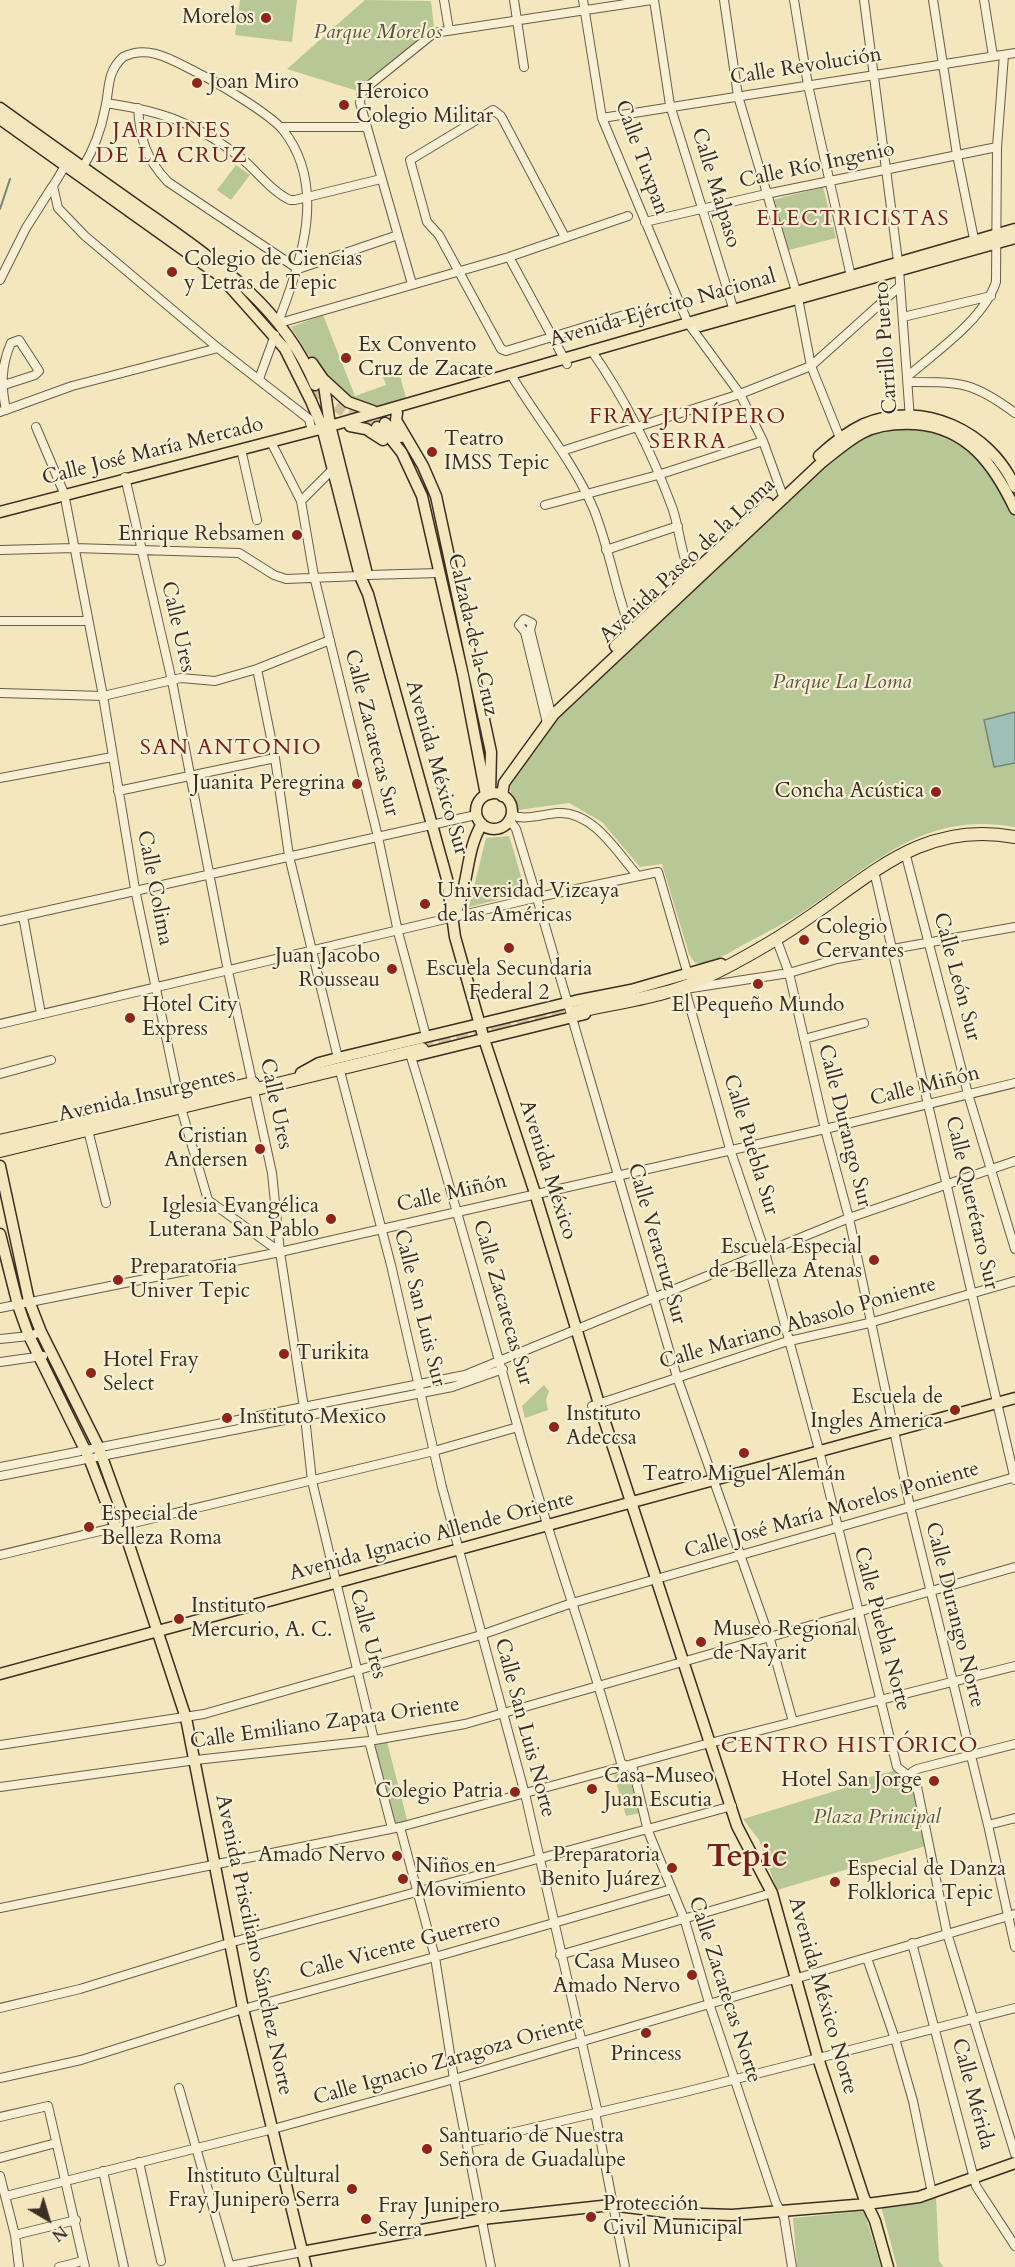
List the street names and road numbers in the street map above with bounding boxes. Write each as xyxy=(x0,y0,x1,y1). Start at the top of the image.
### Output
street label: Calle Revolución xyxy=(729,43,883,91)
street label: Calle Tuxpan xyxy=(609,97,673,219)
street label: Calle Malpaso xyxy=(685,125,745,251)
street label: Calle Río Ingenio xyxy=(737,137,897,195)
street label: Avenida Ejército Nacional xyxy=(547,265,779,353)
street label: Carrillo Puerto xyxy=(870,281,904,415)
street label: Calle José María Mercado xyxy=(40,412,266,492)
street label: Avenida Paseo de la Loma xyxy=(595,473,781,649)
street label: Calzada de la Cruz xyxy=(441,551,503,719)
street label: Calle Ures xyxy=(154,579,200,675)
street label: Calle Zacatecas Sur xyxy=(338,647,404,819)
street label: Avenida México Sur xyxy=(399,678,473,858)
street label: Calle Colima xyxy=(131,828,177,948)
street label: Calle León Sur xyxy=(927,910,985,1044)
street label: Calle Durango Sur xyxy=(812,1042,876,1210)
street label: Calle Ures xyxy=(253,1056,297,1152)
street label: Calle Miñón xyxy=(868,1061,982,1113)
street label: Avenida Insurgentes xyxy=(56,1063,238,1129)
street label: Calle Puebla Sur xyxy=(717,1072,783,1218)
street label: Avenida México xyxy=(513,1097,581,1243)
street label: Calle Querétaro Sur xyxy=(939,1114,1003,1292)
street label: Calle Veracruz Sur xyxy=(621,1161,691,1327)
street label: Calle Miñón xyxy=(395,1169,509,1219)
street label: Calle Zacatecas Sur xyxy=(466,1217,538,1389)
street label: Calle San Luis Sur xyxy=(387,1227,451,1389)
street label: Calle Mariano Abasolo Poniente xyxy=(657,1272,939,1376)
street label: Calle José María Morelos Poniente xyxy=(682,1457,982,1565)
street label: Avenida Ignacio Allende Oriente xyxy=(287,1487,577,1587)
street label: Calle Durango Norte xyxy=(919,1520,989,1710)
street label: Calle Puebla Norte xyxy=(847,1544,915,1714)
street label: Calle Ures xyxy=(343,1586,391,1682)
street label: Calle San Luis Norte xyxy=(488,1636,560,1820)
street label: Calle Emiliano Zapata Oriente xyxy=(189,1693,461,1755)
street label: Avenida Prisciliano Sánchez Norte xyxy=(209,1792,297,2098)
street label: Calle Zacatecas Norte xyxy=(682,1894,766,2086)
street label: Avenida México Norte xyxy=(782,1894,862,2098)
street label: Calle Vicente Guerrero xyxy=(297,1908,503,1986)
street label: Calle Ignacio Zaragoza Oriente xyxy=(311,2010,587,2112)
street label: Calle Mérida xyxy=(945,2036,999,2152)

